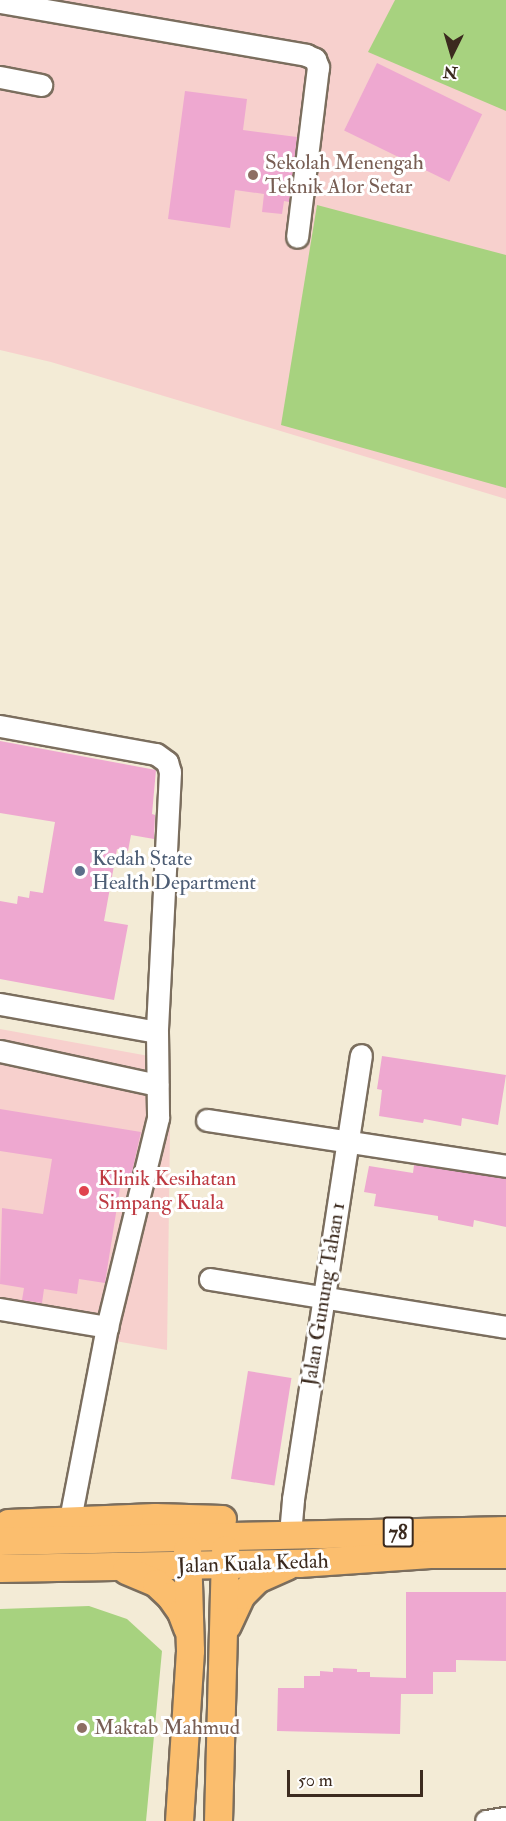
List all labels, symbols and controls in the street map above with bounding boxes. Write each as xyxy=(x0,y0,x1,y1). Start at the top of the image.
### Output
north arrow xyxy=(422,24,482,84)
text: N xyxy=(442,61,458,83)
place label: Sekolah Menengah Teknik Alor Setar xyxy=(265,150,424,200)
marker: Sekolah Menengah Teknik Alor Setar xyxy=(246,168,260,182)
place label: Kedah State Health Department xyxy=(92,846,256,896)
marker: Kedah State Health Department xyxy=(73,864,87,878)
place label: Klinik Kesihatan Simpang Kuala xyxy=(98,1166,236,1216)
marker: Klinik Kesihatan Simpang Kuala xyxy=(75,1182,93,1200)
street label: Jalan Gunung Tahan 1 xyxy=(297,1200,351,1388)
road number: 78 xyxy=(382,1515,414,1549)
street label: Jalan Kuala Kedah xyxy=(177,1549,329,1579)
place label: Maktab Mahmud xyxy=(94,1715,240,1741)
marker: Maktab Mahmud xyxy=(75,1721,89,1735)
scale bar xyxy=(290,1758,426,1796)
text: 50 m xyxy=(298,1769,333,1792)

